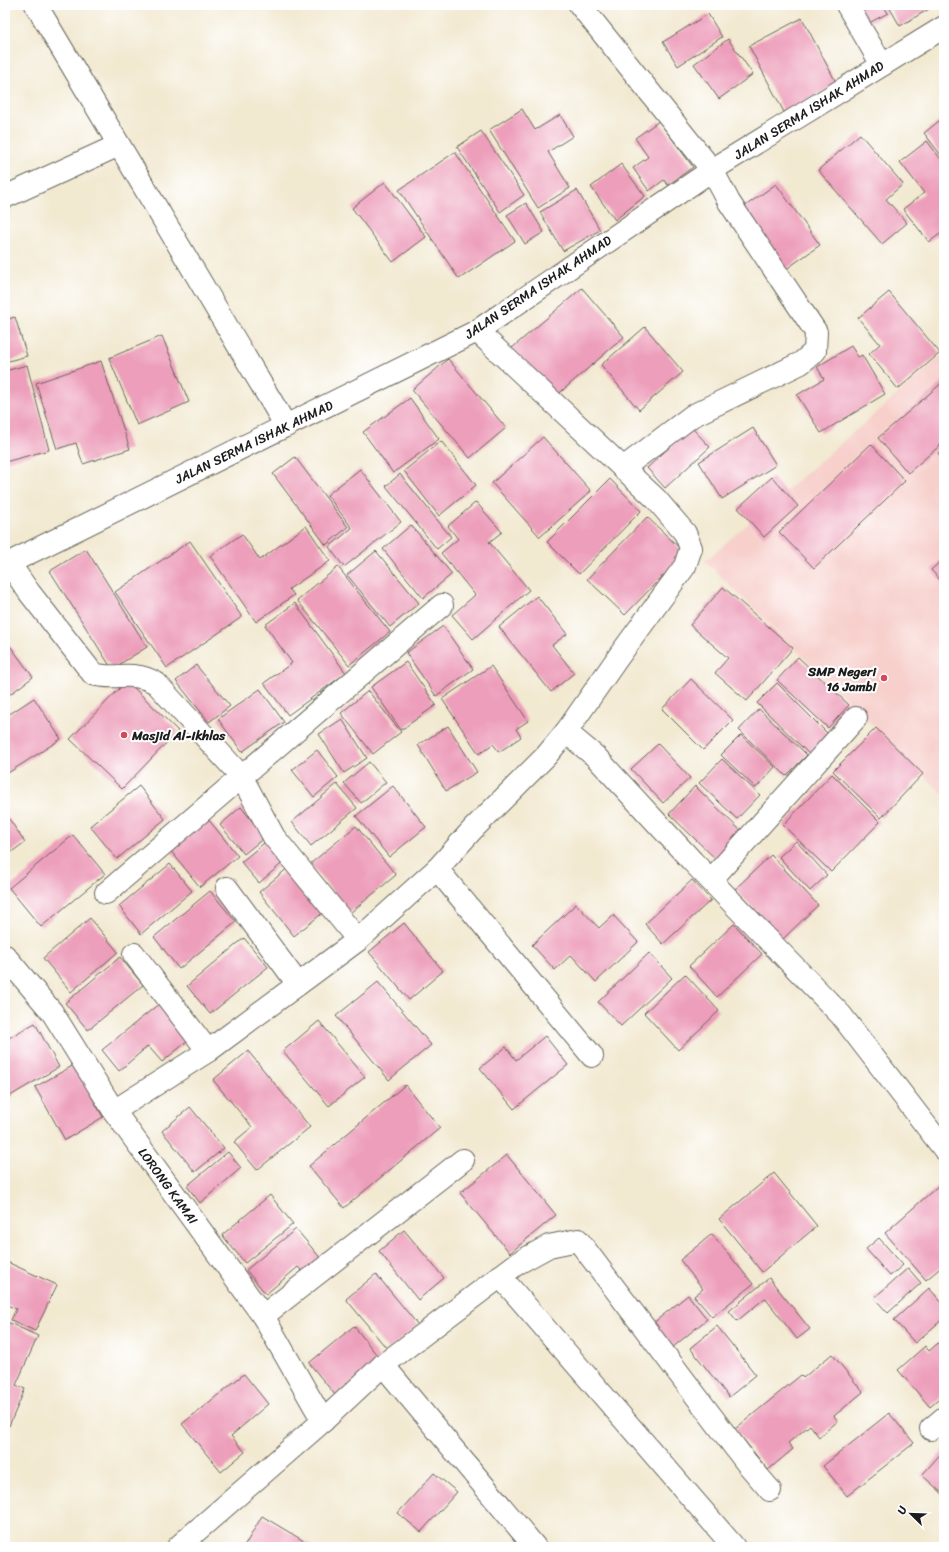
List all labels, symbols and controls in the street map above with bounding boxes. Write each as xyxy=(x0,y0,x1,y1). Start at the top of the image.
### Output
street label: JALAN SERMA ISHAK AHMAD xyxy=(729,54,889,166)
street label: JALAN SERMA ISHAK AHMAD xyxy=(459,229,616,346)
street label: JALAN SERMA ISHAK AHMAD xyxy=(170,394,337,491)
place label: SMP Negeri 16 Jambi xyxy=(807,660,877,698)
marker: SMP Negeri 16 Jambi xyxy=(879,673,889,683)
place label: Masjid Al-Ikhlas xyxy=(131,724,226,747)
marker: Masjid Al-Ikhlas xyxy=(119,730,129,740)
street label: LORONG KAMAI xyxy=(132,1143,204,1229)
north arrow xyxy=(891,1494,931,1534)
text: U xyxy=(892,1503,913,1517)

